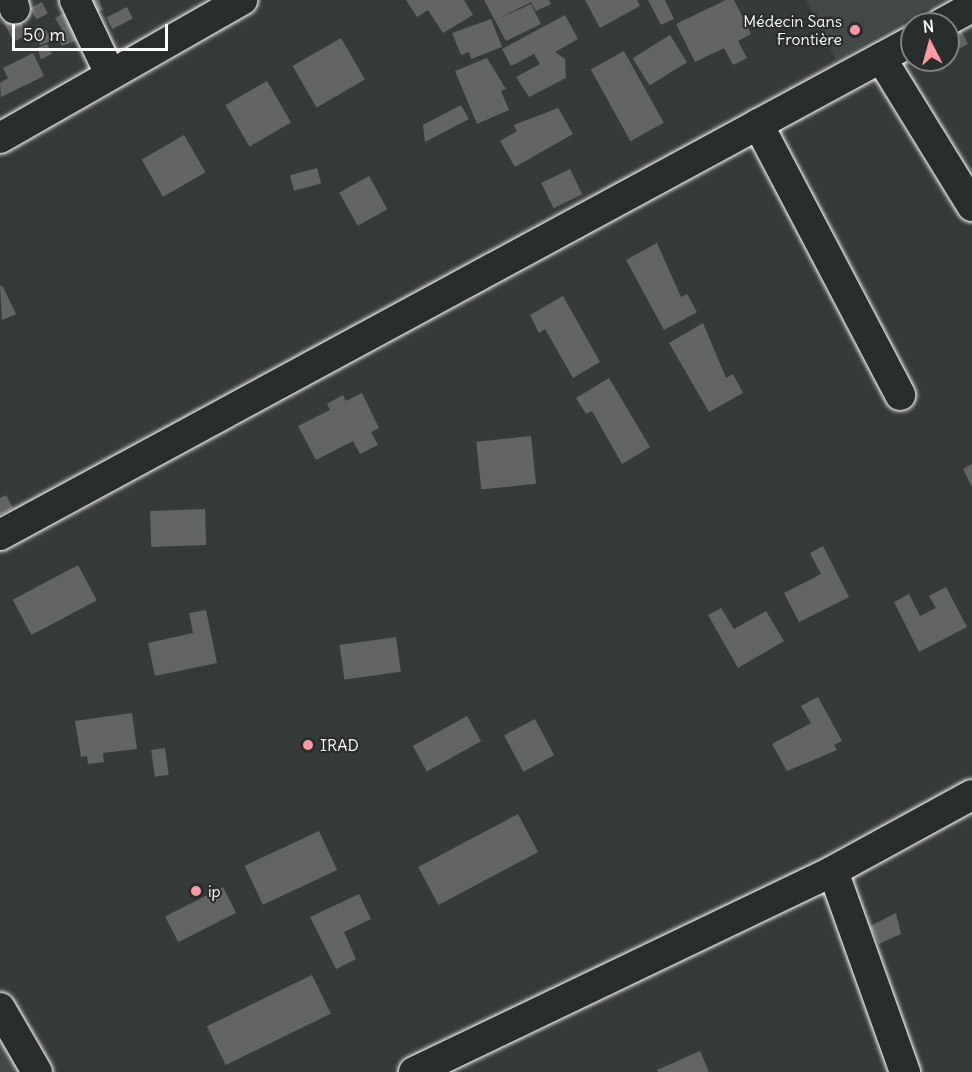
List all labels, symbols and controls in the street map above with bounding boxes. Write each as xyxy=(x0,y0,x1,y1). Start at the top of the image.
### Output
place label: Médecin Sans Frontière xyxy=(743,11,842,49)
scale bar xyxy=(15,12,171,50)
north arrow xyxy=(900,12,960,72)
text: N xyxy=(922,16,935,37)
marker: Médecin Sans Frontière xyxy=(846,21,864,39)
text: 50 m xyxy=(23,23,65,46)
place label: IRAD xyxy=(320,735,359,755)
marker: IRAD xyxy=(301,738,315,752)
place label: ip xyxy=(208,881,221,901)
marker: ip xyxy=(189,884,203,898)

